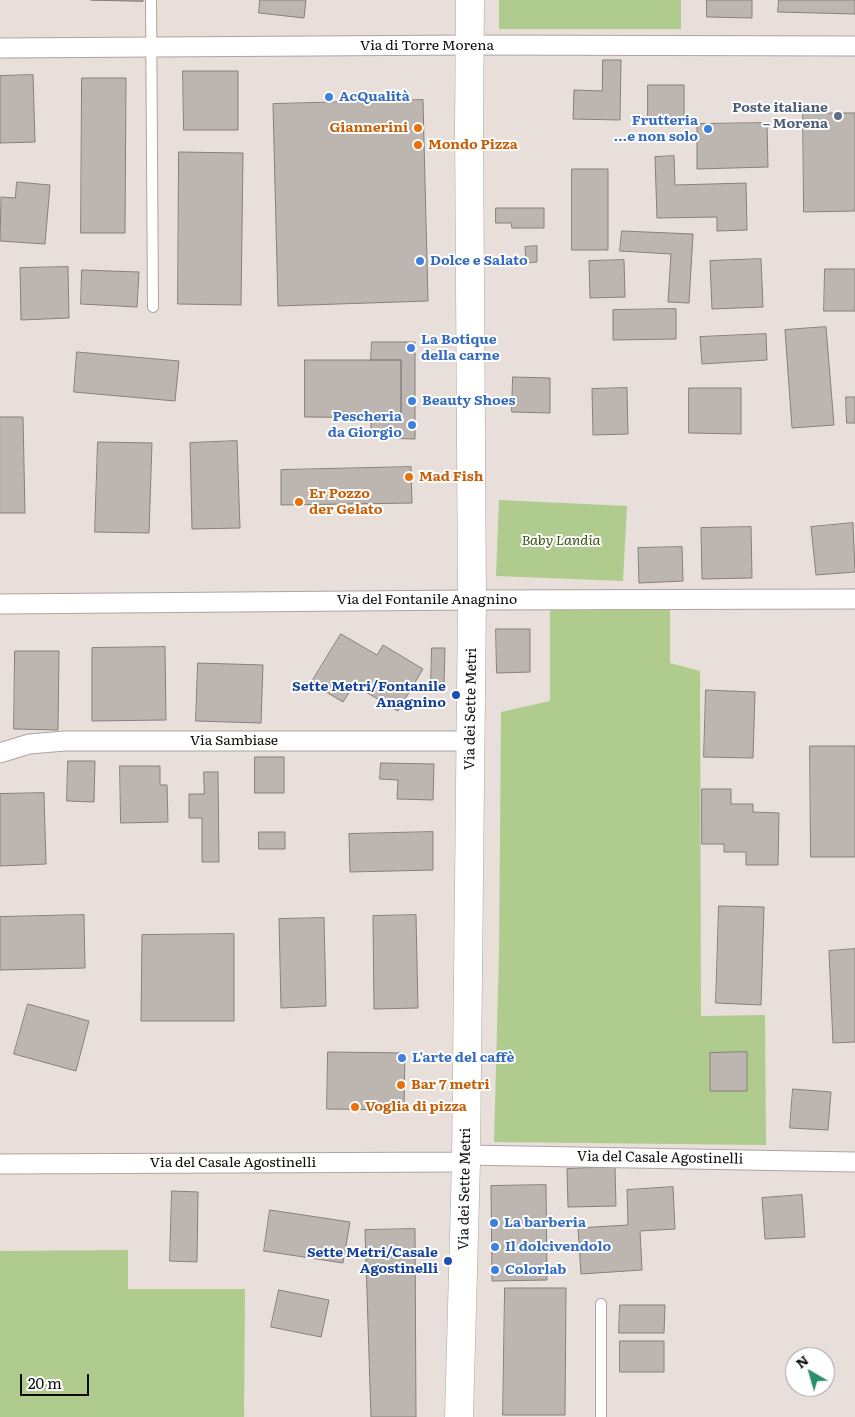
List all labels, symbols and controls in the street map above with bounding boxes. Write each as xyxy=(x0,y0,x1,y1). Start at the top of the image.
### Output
street label: Via di Torre Morena xyxy=(360,38,494,54)
place label: AcQualità xyxy=(339,89,410,105)
marker: AcQualità xyxy=(323,91,335,103)
place label: Poste italiane – Morena xyxy=(732,100,828,132)
marker: Poste italiane – Morena xyxy=(832,110,844,122)
place label: Frutteria ...e non solo xyxy=(613,113,698,146)
place label: Giannerini xyxy=(330,120,408,136)
marker: Giannerini xyxy=(412,122,424,134)
marker: Frutteria ...e non solo xyxy=(702,123,714,135)
place label: Mondo Pizza xyxy=(428,137,518,153)
marker: Mondo Pizza xyxy=(412,139,424,151)
place label: Dolce e Salato xyxy=(430,253,528,269)
marker: Dolce e Salato xyxy=(414,255,426,267)
place label: La Botique della carne xyxy=(421,332,500,364)
marker: La Botique della carne xyxy=(405,342,417,354)
place label: Beauty Shoes xyxy=(422,393,516,409)
marker: Beauty Shoes xyxy=(406,395,418,407)
place label: Pescheria da Giorgio xyxy=(328,409,402,442)
marker: Pescheria da Giorgio xyxy=(406,419,418,431)
place label: Mad Fish xyxy=(419,469,483,485)
marker: Mad Fish xyxy=(403,471,415,483)
place label: Er Pozzo der Gelato xyxy=(309,486,382,518)
marker: Er Pozzo der Gelato xyxy=(293,496,305,508)
park label: Baby Landia xyxy=(521,533,601,549)
street label: Via del Fontanile Anagnino xyxy=(337,592,517,608)
street label: Via dei Sette Metri xyxy=(462,648,480,770)
place label: Sette Metri/Fontanile Anagnino xyxy=(292,679,446,712)
marker: Sette Metri/Fontanile Anagnino xyxy=(450,689,462,701)
street label: Via Sambiase xyxy=(190,733,278,749)
place label: L'arte del caffè xyxy=(412,1050,514,1066)
marker: L'arte del caffè xyxy=(396,1052,408,1064)
place label: Bar 7 metri xyxy=(411,1077,490,1093)
marker: Bar 7 metri xyxy=(395,1079,407,1091)
place label: Voglia di pizza xyxy=(365,1099,467,1115)
marker: Voglia di pizza xyxy=(349,1101,361,1113)
street label: Via dei Sette Metri xyxy=(456,1128,474,1250)
street label: Via del Casale Agostinelli xyxy=(577,1148,743,1168)
street label: Via del Casale Agostinelli xyxy=(150,1155,316,1171)
place label: La barberia xyxy=(504,1215,586,1231)
marker: La barberia xyxy=(488,1217,500,1229)
place label: Il dolcivendolo xyxy=(505,1239,611,1255)
marker: Il dolcivendolo xyxy=(489,1241,501,1253)
place label: Sette Metri/Casale Agostinelli xyxy=(307,1245,438,1278)
marker: Sette Metri/Casale Agostinelli xyxy=(442,1255,454,1267)
place label: Colorlab xyxy=(505,1262,566,1278)
marker: Colorlab xyxy=(489,1264,501,1276)
north arrow xyxy=(785,1347,835,1397)
text: N xyxy=(791,1349,812,1372)
scale bar xyxy=(22,1364,91,1396)
text: 20 m xyxy=(28,1371,62,1394)

